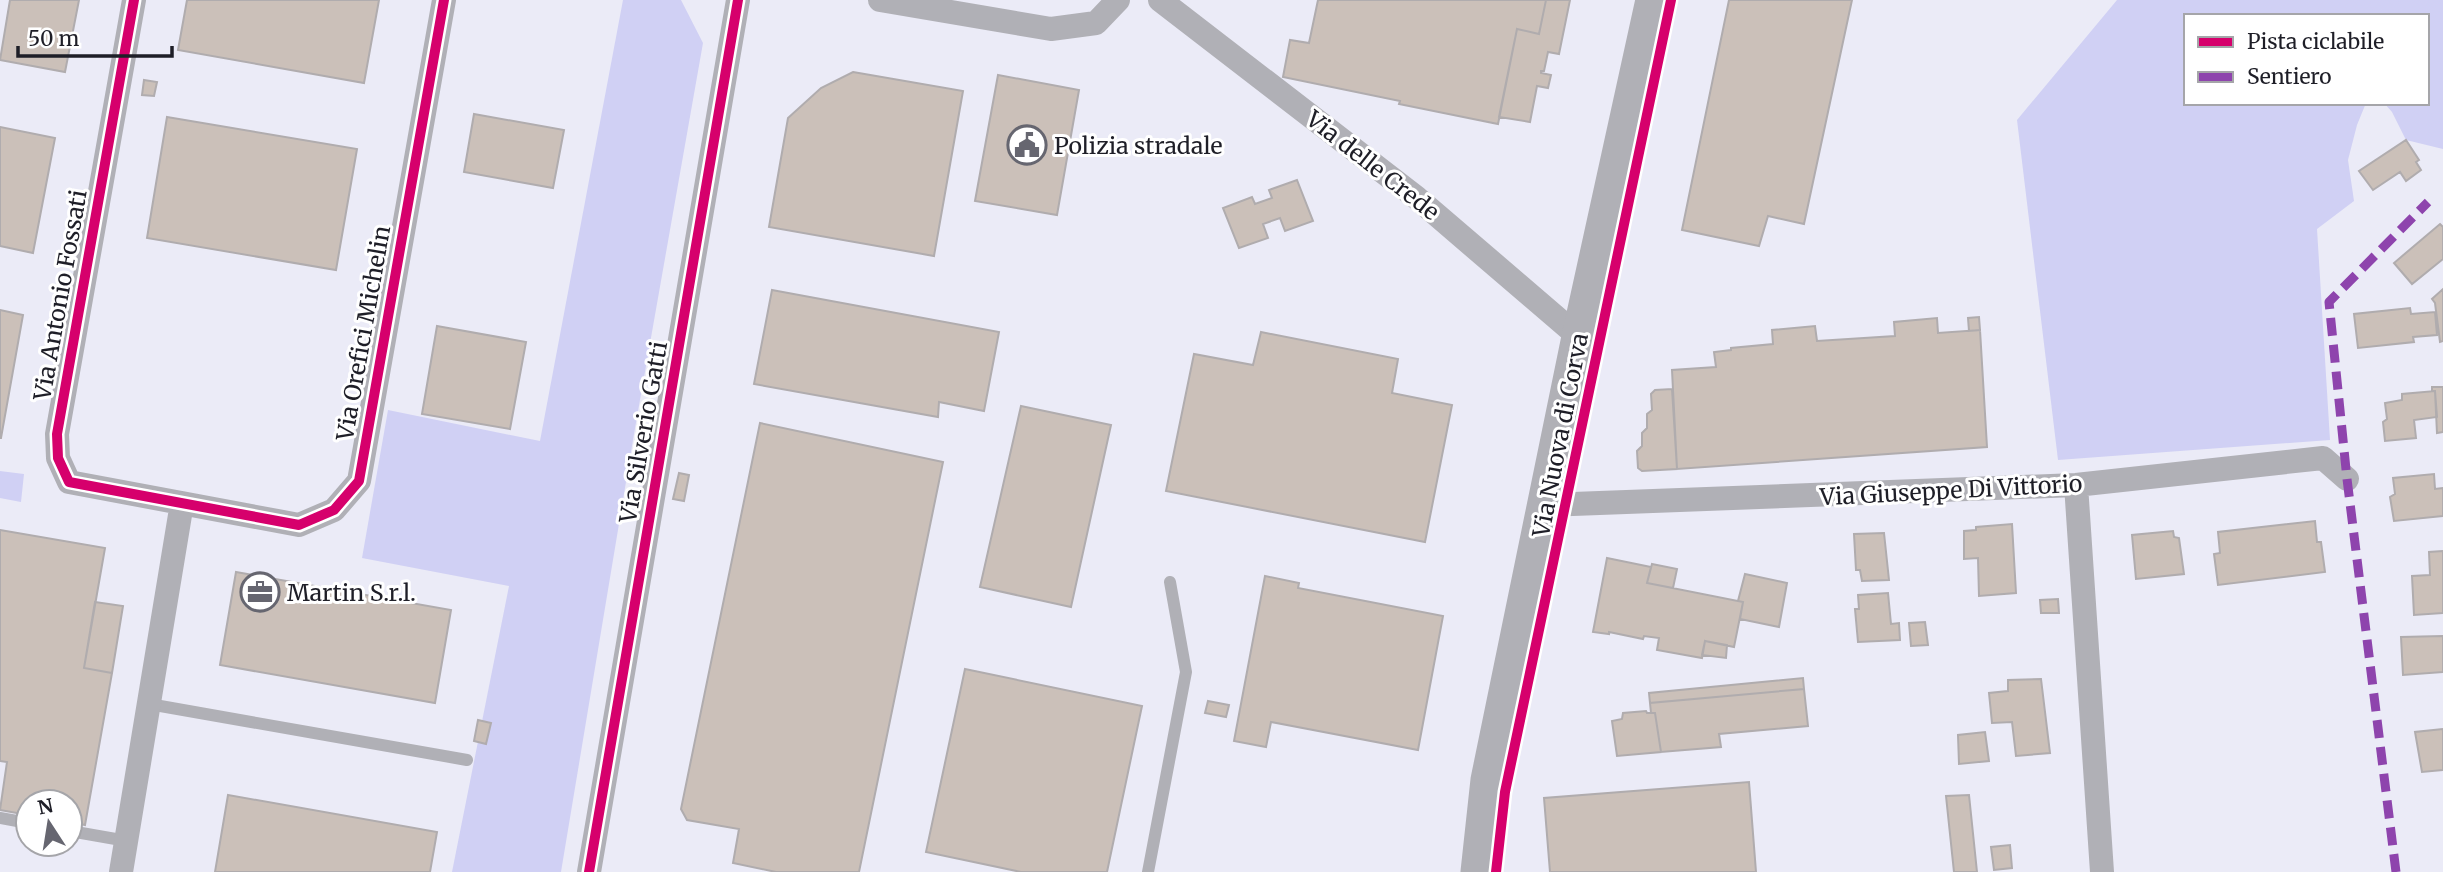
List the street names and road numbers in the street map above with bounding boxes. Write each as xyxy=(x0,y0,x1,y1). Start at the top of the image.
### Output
street label: Via delle Crede xyxy=(1300,103,1445,226)
street label: Via Antonio Fossati xyxy=(27,188,93,403)
street label: Via Orefici Michelin xyxy=(330,223,396,444)
street label: Via Nuova di Corva xyxy=(1526,331,1594,540)
street label: Via Silverio Gatti xyxy=(613,339,673,526)
street label: Via Giuseppe Di Vittorio xyxy=(1818,469,2083,511)

